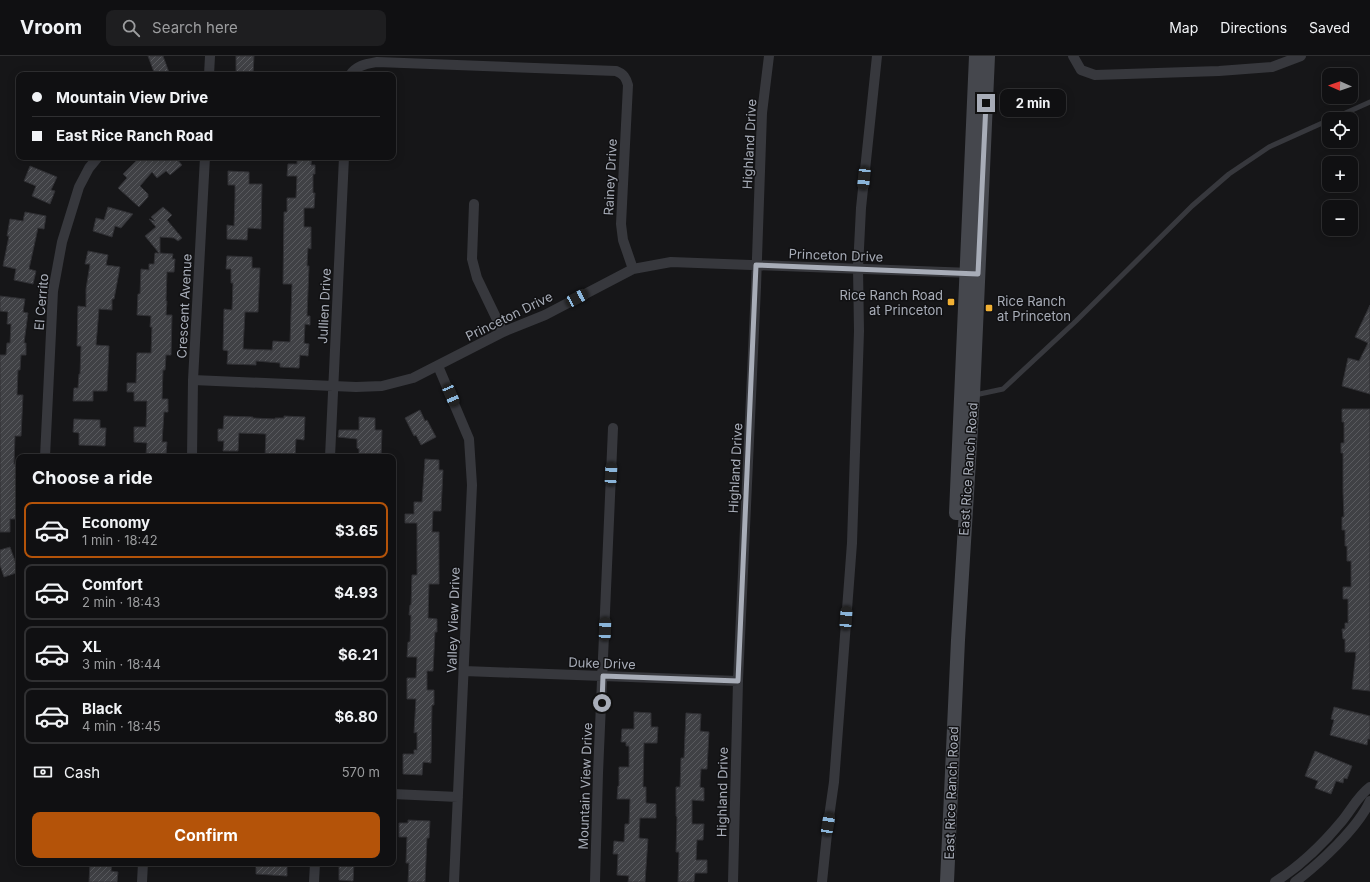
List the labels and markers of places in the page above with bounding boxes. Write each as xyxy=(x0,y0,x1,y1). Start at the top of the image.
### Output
place label: Rice Ranch Road at Princeton xyxy=(839,287,943,318)
place label: Rice Ranch at Princeton xyxy=(997,293,1071,324)
marker: Rice Ranch Road at Princeton xyxy=(946,297,956,307)
marker: Rice Ranch at Princeton xyxy=(984,303,994,313)

